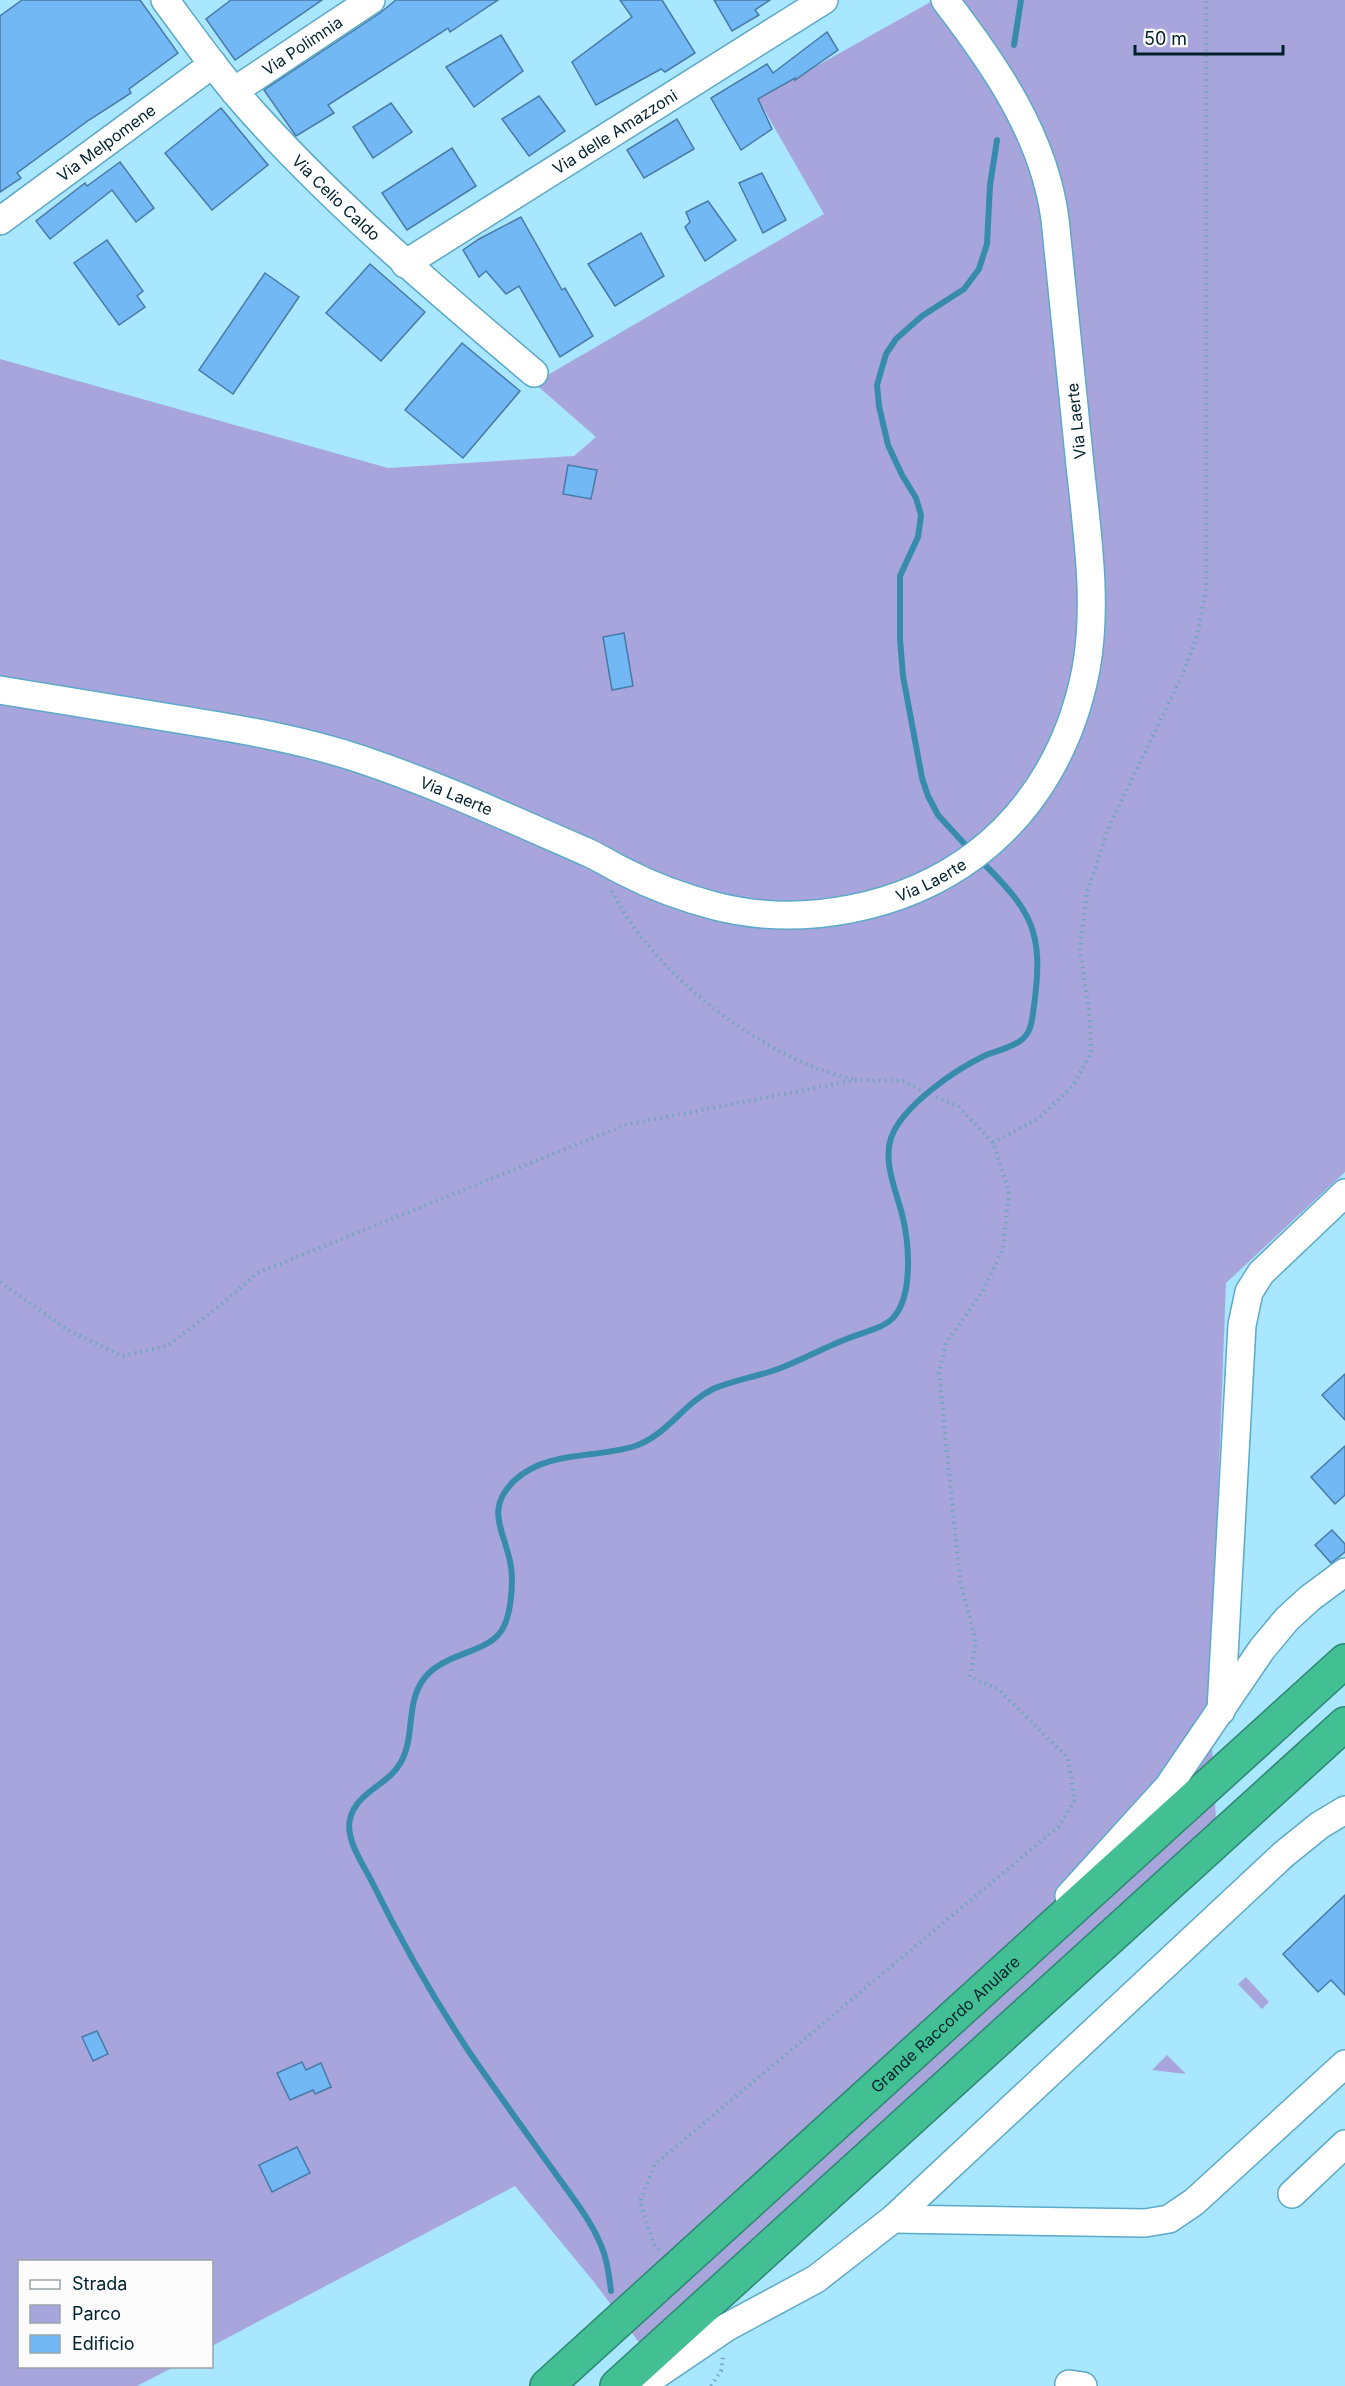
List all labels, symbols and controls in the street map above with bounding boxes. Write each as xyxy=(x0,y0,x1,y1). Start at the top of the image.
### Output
street label: Via Polimnia xyxy=(258,12,346,79)
scale bar xyxy=(1135,18,1284,56)
text: 50 m xyxy=(1144,28,1187,49)
street label: Via delle Amazzoni xyxy=(549,85,681,179)
street label: Via Melpomene xyxy=(53,100,160,186)
street label: Via Celio Caldo xyxy=(288,150,385,245)
street label: Via Laerte xyxy=(1062,382,1090,460)
street label: Via Laerte xyxy=(417,772,496,820)
street label: Via Laerte xyxy=(893,854,970,906)
street label: Grande Raccordo Anulare xyxy=(866,1951,1024,2097)
legend xyxy=(18,2260,213,2368)
text: Strada xyxy=(72,2273,127,2294)
text: Parco xyxy=(72,2303,121,2324)
text: Edificio xyxy=(72,2333,135,2354)

